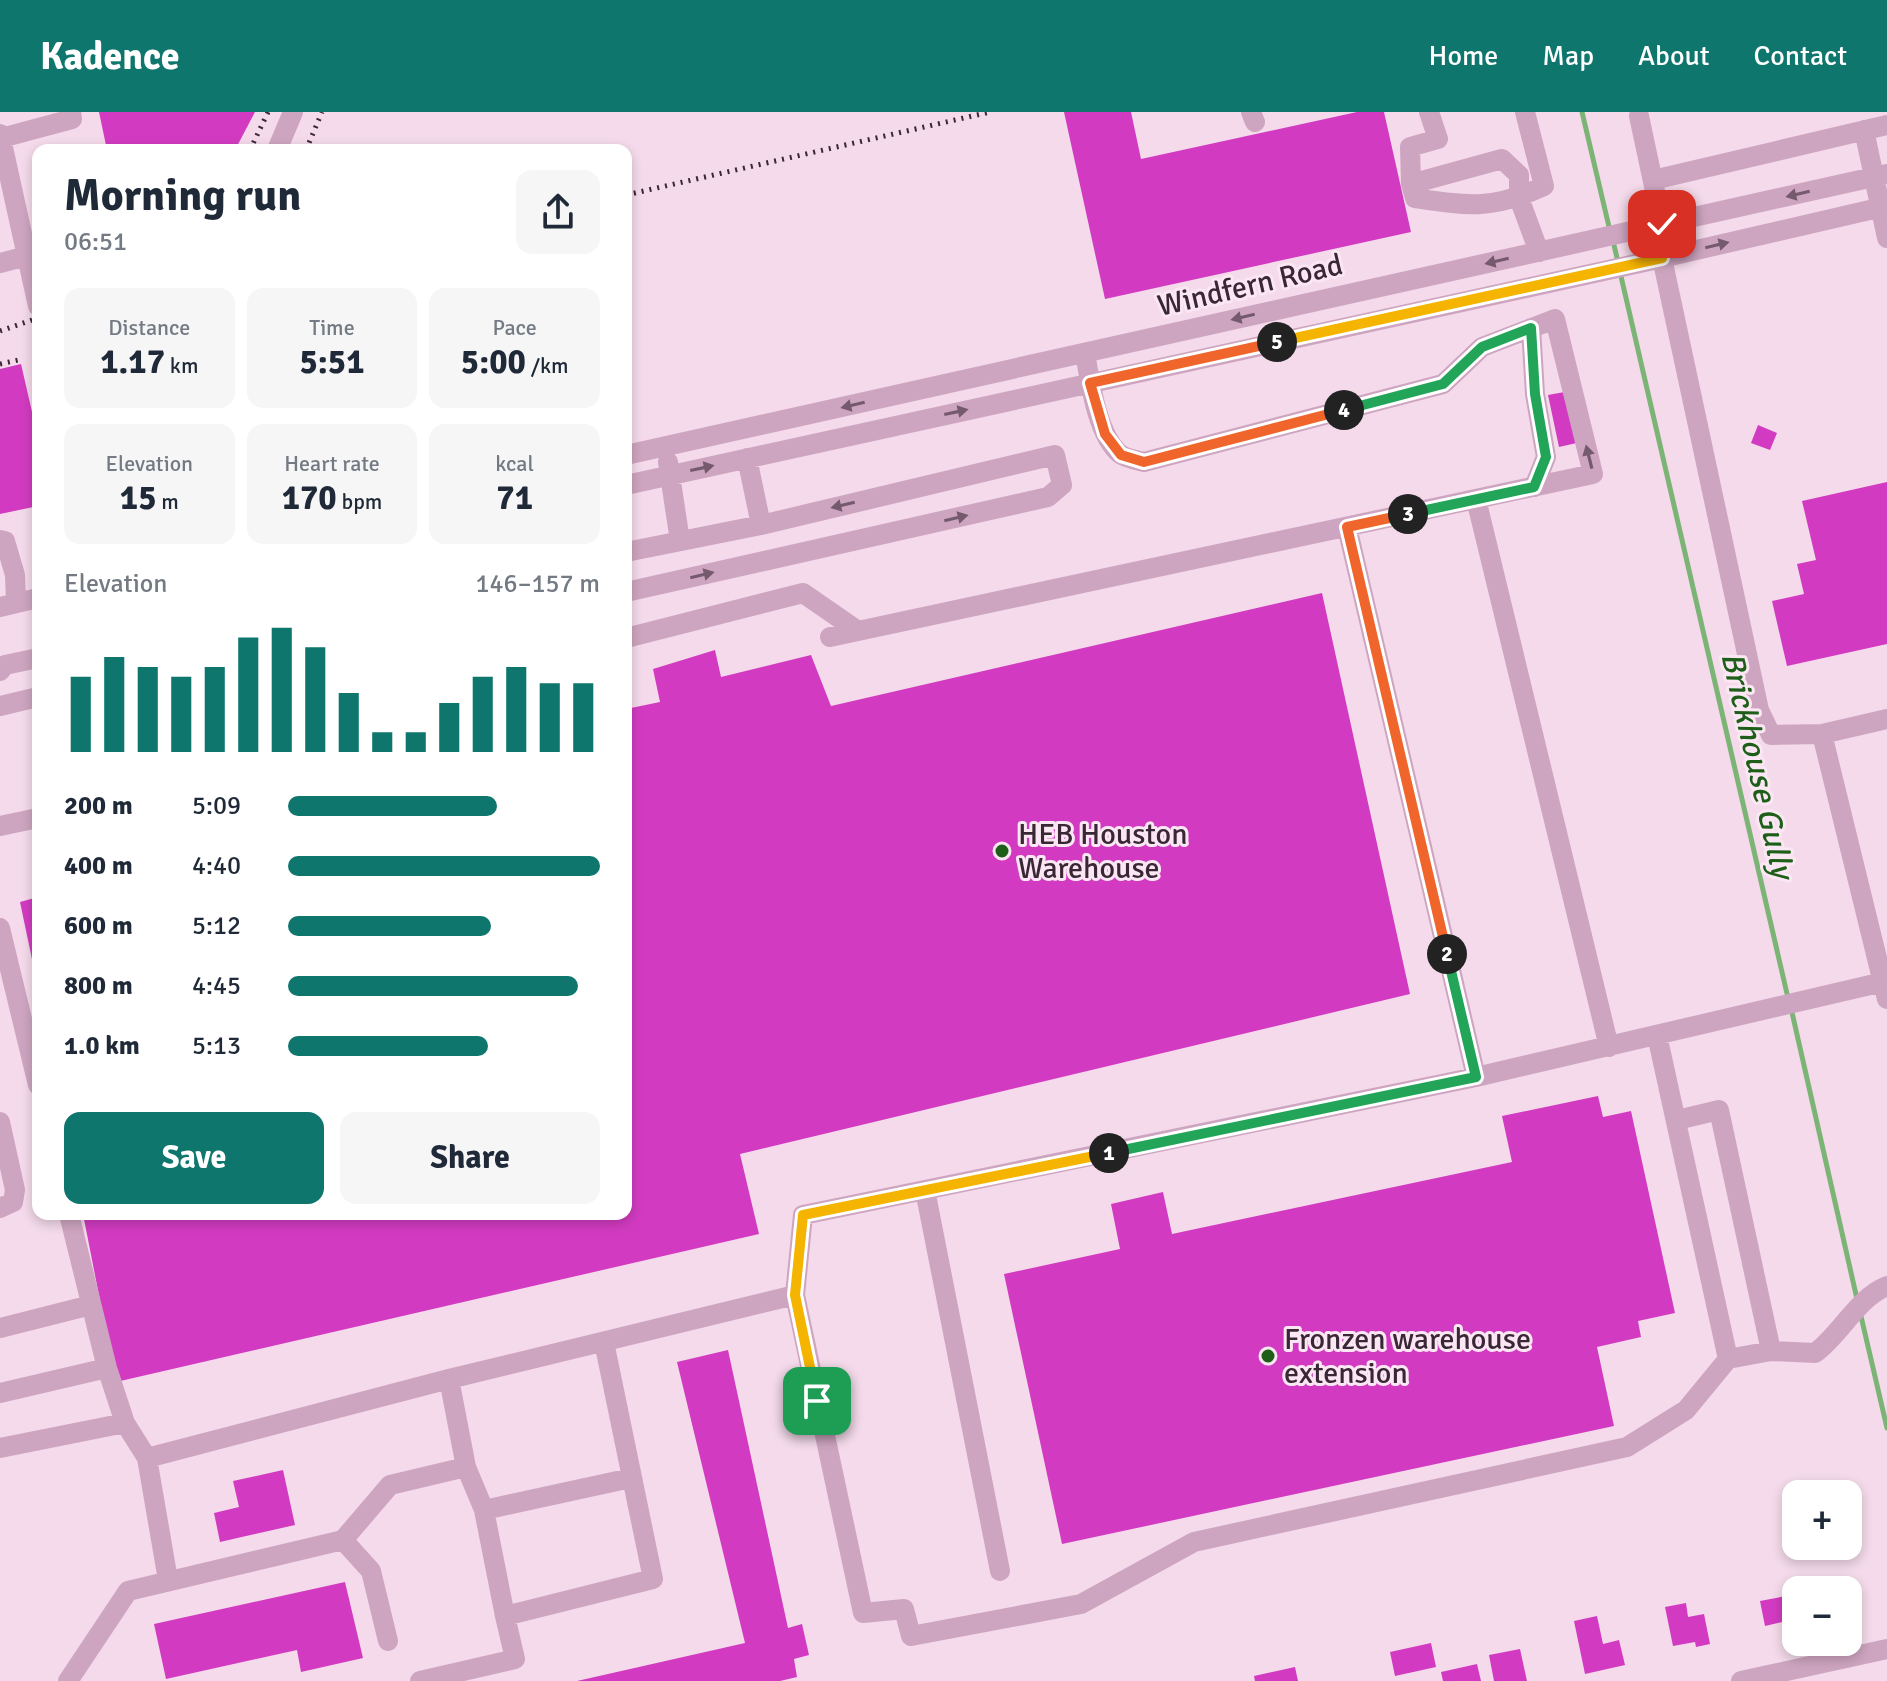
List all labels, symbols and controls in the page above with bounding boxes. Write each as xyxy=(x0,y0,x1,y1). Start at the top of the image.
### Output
text: Kadence xyxy=(40,33,180,80)
text: Home xyxy=(1429,39,1498,73)
text: Map xyxy=(1542,39,1594,73)
text: About xyxy=(1638,39,1710,73)
text: Contact xyxy=(1754,39,1847,73)
text: Morning run xyxy=(64,169,301,223)
button: share xyxy=(516,170,600,254)
one-way arrow xyxy=(1785,188,1810,201)
pin xyxy=(1628,190,1696,258)
icon: check xyxy=(1640,202,1684,246)
text: 06:51 xyxy=(64,226,127,258)
one-way arrow xyxy=(1704,238,1729,251)
street label: Windfern Road xyxy=(1154,246,1346,325)
one-way arrow xyxy=(1484,255,1509,268)
one-way arrow xyxy=(1231,312,1256,324)
text: Distance xyxy=(108,314,190,341)
text: Time xyxy=(309,314,355,341)
text: Pace xyxy=(493,314,537,341)
pin: 5 xyxy=(1257,322,1297,362)
text: 5 xyxy=(1271,328,1283,355)
text: 1.17 xyxy=(100,341,165,383)
text: 5:51 xyxy=(299,341,365,383)
text: 5:00 xyxy=(461,341,526,383)
text: km xyxy=(165,352,198,379)
text: /km xyxy=(526,352,569,379)
pin: 4 xyxy=(1324,390,1364,430)
text: 4 xyxy=(1338,396,1350,423)
one-way arrow xyxy=(840,399,865,412)
one-way arrow xyxy=(944,405,969,418)
one-way arrow xyxy=(1582,444,1594,469)
text: Elevation xyxy=(106,450,193,477)
text: Heart rate xyxy=(284,450,380,477)
text: kcal xyxy=(495,450,534,477)
one-way arrow xyxy=(690,461,715,474)
text: 15 xyxy=(120,477,157,519)
text: 170 xyxy=(282,477,337,519)
text: 71 xyxy=(496,477,533,519)
text: m xyxy=(157,488,179,515)
text: bpm xyxy=(337,488,382,515)
pin: 3 xyxy=(1388,494,1428,534)
one-way arrow xyxy=(830,500,855,512)
text: 3 xyxy=(1402,500,1414,527)
one-way arrow xyxy=(943,511,968,524)
text: Elevation xyxy=(64,568,168,600)
text: 146–157 m xyxy=(476,568,600,600)
one-way arrow xyxy=(690,568,715,581)
water label: Brickhouse Gully xyxy=(1713,648,1803,886)
text: 200 m xyxy=(64,790,133,822)
text: 5:09 xyxy=(192,790,241,822)
place label: HEB Houston Warehouse xyxy=(1018,816,1188,887)
marker: HEB Houston Warehouse xyxy=(993,842,1011,860)
text: 400 m xyxy=(64,850,133,882)
text: 4:40 xyxy=(192,850,241,882)
text: 600 m xyxy=(64,910,133,942)
text: 5:12 xyxy=(192,910,241,942)
pin: 2 xyxy=(1427,934,1467,974)
text: 2 xyxy=(1441,940,1453,967)
text: 800 m xyxy=(64,970,133,1002)
text: 4:45 xyxy=(192,970,241,1002)
text: 1.0 km xyxy=(64,1030,140,1062)
text: 5:13 xyxy=(192,1030,241,1062)
button: Save xyxy=(64,1112,324,1204)
button: Share xyxy=(340,1112,600,1204)
pin: 1 xyxy=(1089,1133,1129,1173)
text: 1 xyxy=(1103,1139,1115,1166)
place label: Fronzen warehouse extension xyxy=(1284,1321,1531,1392)
marker: Fronzen warehouse extension xyxy=(1259,1347,1277,1365)
pin xyxy=(783,1367,851,1435)
icon: arrive xyxy=(795,1379,839,1423)
map controls xyxy=(1782,1480,1862,1656)
button: + xyxy=(1782,1480,1862,1560)
button: − xyxy=(1782,1576,1862,1656)

